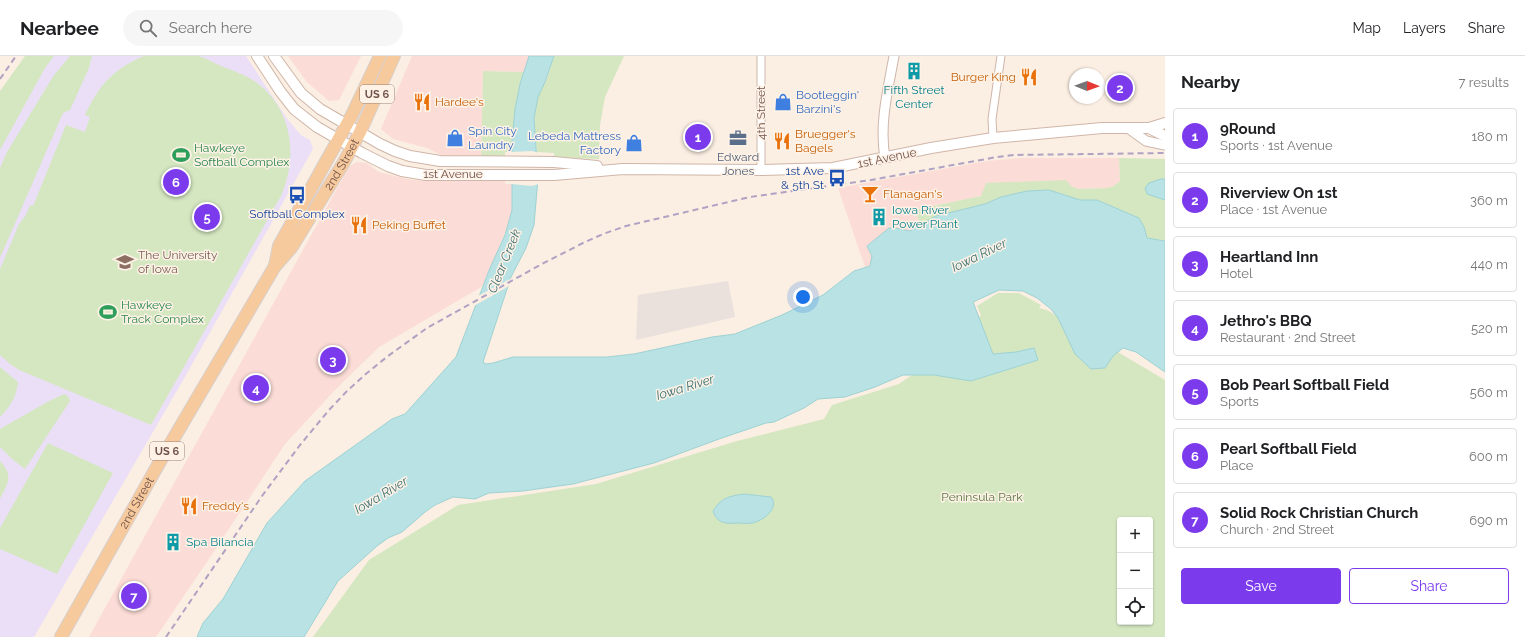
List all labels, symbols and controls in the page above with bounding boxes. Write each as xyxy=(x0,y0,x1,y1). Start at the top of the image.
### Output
search box xyxy=(123,10,403,46)
text: Nearbee xyxy=(20,17,99,39)
icon: search xyxy=(137,17,159,39)
text: Search here xyxy=(169,19,252,37)
text: Map xyxy=(1353,20,1381,36)
text: Layers xyxy=(1403,20,1446,36)
text: Share xyxy=(1468,20,1505,36)
building icon: Fifth Street Center xyxy=(904,61,924,81)
restaurant icon: Burger King xyxy=(1019,67,1039,87)
north arrow xyxy=(1069,68,1105,104)
place label: Burger King xyxy=(951,70,1016,84)
text: Nearby xyxy=(1181,72,1240,92)
pin: 2 xyxy=(1107,73,1133,103)
text: 7 results xyxy=(1459,75,1509,90)
place label: Fifth Street Center xyxy=(884,83,945,111)
road number: US 6 xyxy=(360,85,394,103)
street label: 4th Street xyxy=(754,86,768,140)
place label: Bootleggin' Barzini's xyxy=(796,88,859,116)
restaurant icon: Hardee's xyxy=(412,92,432,112)
shop icon: Bootleggin' Barzini's xyxy=(773,92,793,112)
place label: Hardee's xyxy=(435,95,484,109)
text: 9Round xyxy=(1220,120,1276,138)
pin: 1 xyxy=(685,122,711,152)
place label: Spin City Laundry xyxy=(468,124,517,152)
place label: Bruegger's Bagels xyxy=(795,127,856,155)
shop icon: Spin City Laundry xyxy=(445,128,465,148)
office icon: Edward Jones xyxy=(728,128,748,148)
place label: Lebeda Mattress Factory xyxy=(528,129,621,157)
text: 1 xyxy=(1192,129,1198,144)
text: 180 m xyxy=(1472,129,1508,144)
restaurant icon: Bruegger's Bagels xyxy=(772,131,792,151)
shop icon: Lebeda Mattress Factory xyxy=(624,133,644,153)
street label: 2nd Street xyxy=(321,137,362,193)
text: Sports · 1st Avenue xyxy=(1220,138,1333,153)
place label: Hawkeye Softball Complex xyxy=(194,141,289,169)
sports icon: Hawkeye Softball Complex xyxy=(171,145,191,165)
street label: 1st Avenue xyxy=(856,145,918,171)
place label: Edward Jones xyxy=(717,150,759,178)
place label: 1st Ave & 5th St xyxy=(781,164,824,192)
pin: 6 xyxy=(163,167,189,197)
street label: 1st Avenue xyxy=(423,167,483,181)
bus stop icon: 1st Ave & 5th St xyxy=(827,168,847,188)
bar icon: Flanagan's xyxy=(860,184,880,204)
text: Riverview On 1st xyxy=(1220,184,1338,202)
bus stop icon: Softball Complex xyxy=(287,185,307,205)
place label: Flanagan's xyxy=(883,187,943,201)
text: 2 xyxy=(1191,193,1199,208)
text: 360 m xyxy=(1470,193,1508,208)
pin: 5 xyxy=(194,202,220,232)
text: Place · 1st Avenue xyxy=(1220,202,1327,217)
place label: Iowa River Power Plant xyxy=(892,203,958,231)
place label: Softball Complex xyxy=(249,207,345,221)
building icon: Iowa River Power Plant xyxy=(869,207,889,227)
restaurant icon: Peking Buffet xyxy=(349,215,369,235)
place label: Peking Buffet xyxy=(372,218,446,232)
water label: Clear Creek xyxy=(484,227,524,295)
water label: Iowa River xyxy=(949,235,1010,275)
place label: The University of Iowa xyxy=(138,248,218,276)
text: Heartland Inn xyxy=(1220,248,1318,266)
school or university icon: The University of Iowa xyxy=(115,252,135,272)
text: 3 xyxy=(1191,257,1199,272)
text: 440 m xyxy=(1471,257,1508,272)
text: Hotel xyxy=(1220,266,1253,281)
your location xyxy=(793,287,813,307)
place label: Hawkeye Track Complex xyxy=(121,298,204,326)
sports icon: Hawkeye Track Complex xyxy=(98,302,118,322)
text: Jethro's BBQ xyxy=(1220,312,1312,330)
text: 4 xyxy=(1191,321,1199,336)
text: 520 m xyxy=(1471,321,1508,336)
text: Restaurant · 2nd Street xyxy=(1220,330,1356,345)
pin: 3 xyxy=(320,345,346,375)
water label: Iowa River xyxy=(654,371,716,403)
pin: 4 xyxy=(243,373,269,403)
text: Bob Pearl Softball Field xyxy=(1220,376,1389,394)
text: 5 xyxy=(1191,385,1199,400)
text: 560 m xyxy=(1470,385,1508,400)
text: Sports xyxy=(1220,394,1259,409)
text: Pearl Softball Field xyxy=(1220,440,1357,458)
road number: US 6 xyxy=(150,442,184,460)
text: 6 xyxy=(1191,449,1199,464)
text: 600 m xyxy=(1469,449,1508,464)
text: Place xyxy=(1220,458,1253,473)
water label: Iowa River xyxy=(352,473,411,517)
street label: 2nd Street xyxy=(117,475,157,531)
park label: Peninsula Park xyxy=(941,490,1023,504)
restaurant icon: Freddy's xyxy=(179,496,199,516)
place label: Freddy's xyxy=(202,499,249,513)
text: Solid Rock Christian Church xyxy=(1220,504,1418,522)
text: 7 xyxy=(1191,513,1199,528)
text: 690 m xyxy=(1469,513,1508,528)
map controls xyxy=(1117,517,1153,625)
button: + xyxy=(1117,517,1153,553)
text: Church · 2nd Street xyxy=(1220,522,1334,537)
building icon: Spa Bilancia xyxy=(163,532,183,552)
place label: Spa Bilancia xyxy=(186,535,253,549)
button: − xyxy=(1117,553,1153,589)
button: Save xyxy=(1181,568,1341,604)
button: Share xyxy=(1349,568,1509,604)
pin: 7 xyxy=(121,581,147,611)
button: locate xyxy=(1117,589,1153,625)

